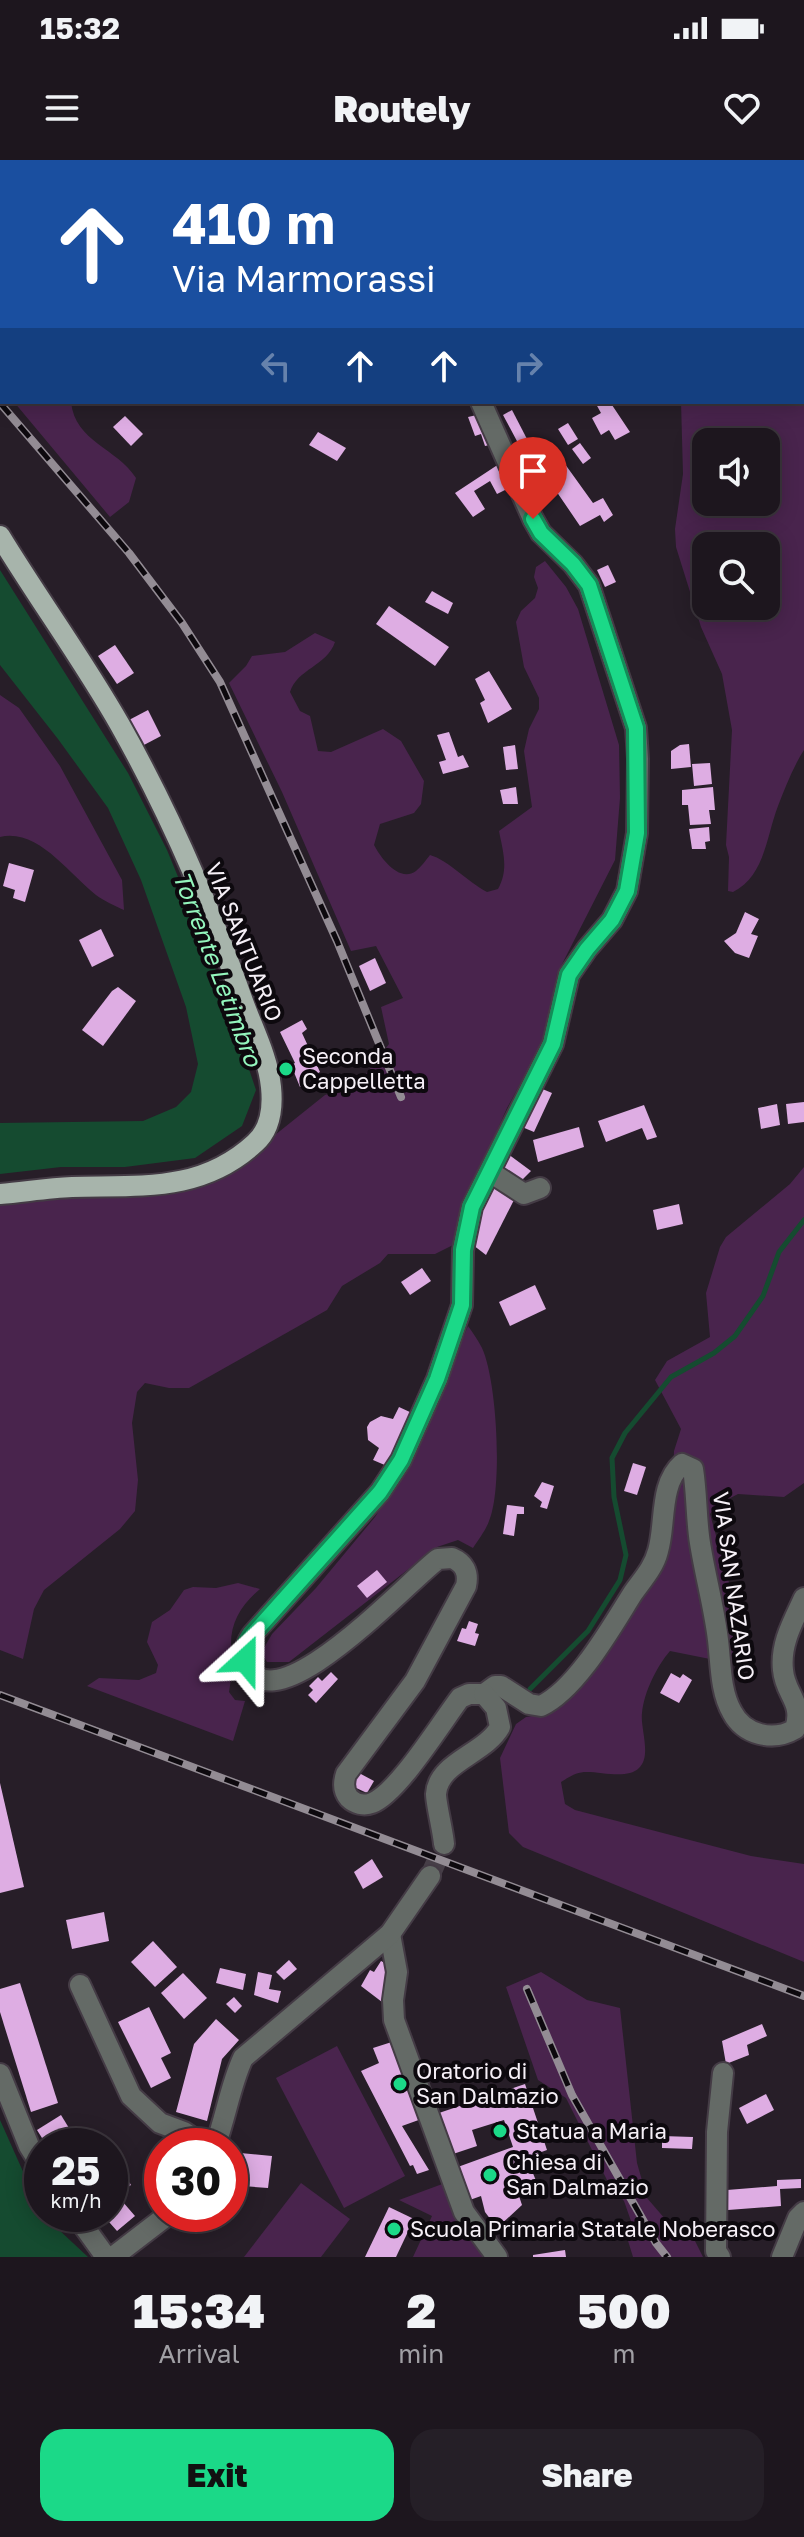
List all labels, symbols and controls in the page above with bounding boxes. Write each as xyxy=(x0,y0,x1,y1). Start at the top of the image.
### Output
text: 15:32 xyxy=(40,10,120,46)
icon: menu xyxy=(40,86,84,130)
icon: heart xyxy=(720,86,764,130)
text: Routely xyxy=(333,87,471,130)
text: 410 m xyxy=(172,189,335,256)
icon: ahead xyxy=(40,192,144,296)
text: Via Marmorassi xyxy=(172,257,436,300)
icon: left xyxy=(254,344,298,388)
icon: ahead xyxy=(338,344,382,388)
icon: ahead xyxy=(422,344,466,388)
icon: right xyxy=(506,344,550,388)
map controls xyxy=(692,428,780,620)
button: sound xyxy=(692,428,780,516)
pin xyxy=(499,437,567,519)
icon: arrive xyxy=(511,449,555,493)
button: search xyxy=(692,532,780,620)
street label: VIA SANTUARIO xyxy=(200,858,289,1025)
water label: Torrente Letimbro xyxy=(168,867,270,1072)
place label: Seconda Cappelletta xyxy=(302,1042,426,1094)
marker: Seconda Cappelletta xyxy=(277,1060,295,1078)
street label: VIA SAN NAZARIO xyxy=(708,1490,761,1682)
position arrow xyxy=(203,1618,287,1702)
place label: Oratorio di San Dalmazio xyxy=(416,2057,559,2109)
marker: Oratorio di San Dalmazio xyxy=(391,2075,409,2093)
place label: Statua a Maria xyxy=(516,2117,667,2144)
marker: Statua a Maria xyxy=(491,2122,509,2140)
speed limit sign: 30 xyxy=(144,2128,248,2232)
text: 25 xyxy=(52,2146,100,2194)
place label: Chiesa di San Dalmazio xyxy=(506,2148,649,2200)
marker: Chiesa di San Dalmazio xyxy=(481,2166,499,2184)
text: km/h xyxy=(51,2188,101,2212)
place label: Scuola Primaria Statale Noberasco xyxy=(410,2215,776,2242)
marker: Scuola Primaria Statale Noberasco xyxy=(385,2220,403,2238)
text: 15:34 xyxy=(133,2281,265,2339)
text: 2 xyxy=(406,2281,436,2339)
text: 500 xyxy=(577,2281,671,2339)
text: Arrival xyxy=(158,2338,240,2369)
text: min xyxy=(398,2338,444,2369)
text: m xyxy=(613,2338,636,2369)
button: Exit xyxy=(40,2429,394,2521)
button: Share xyxy=(410,2429,764,2521)

